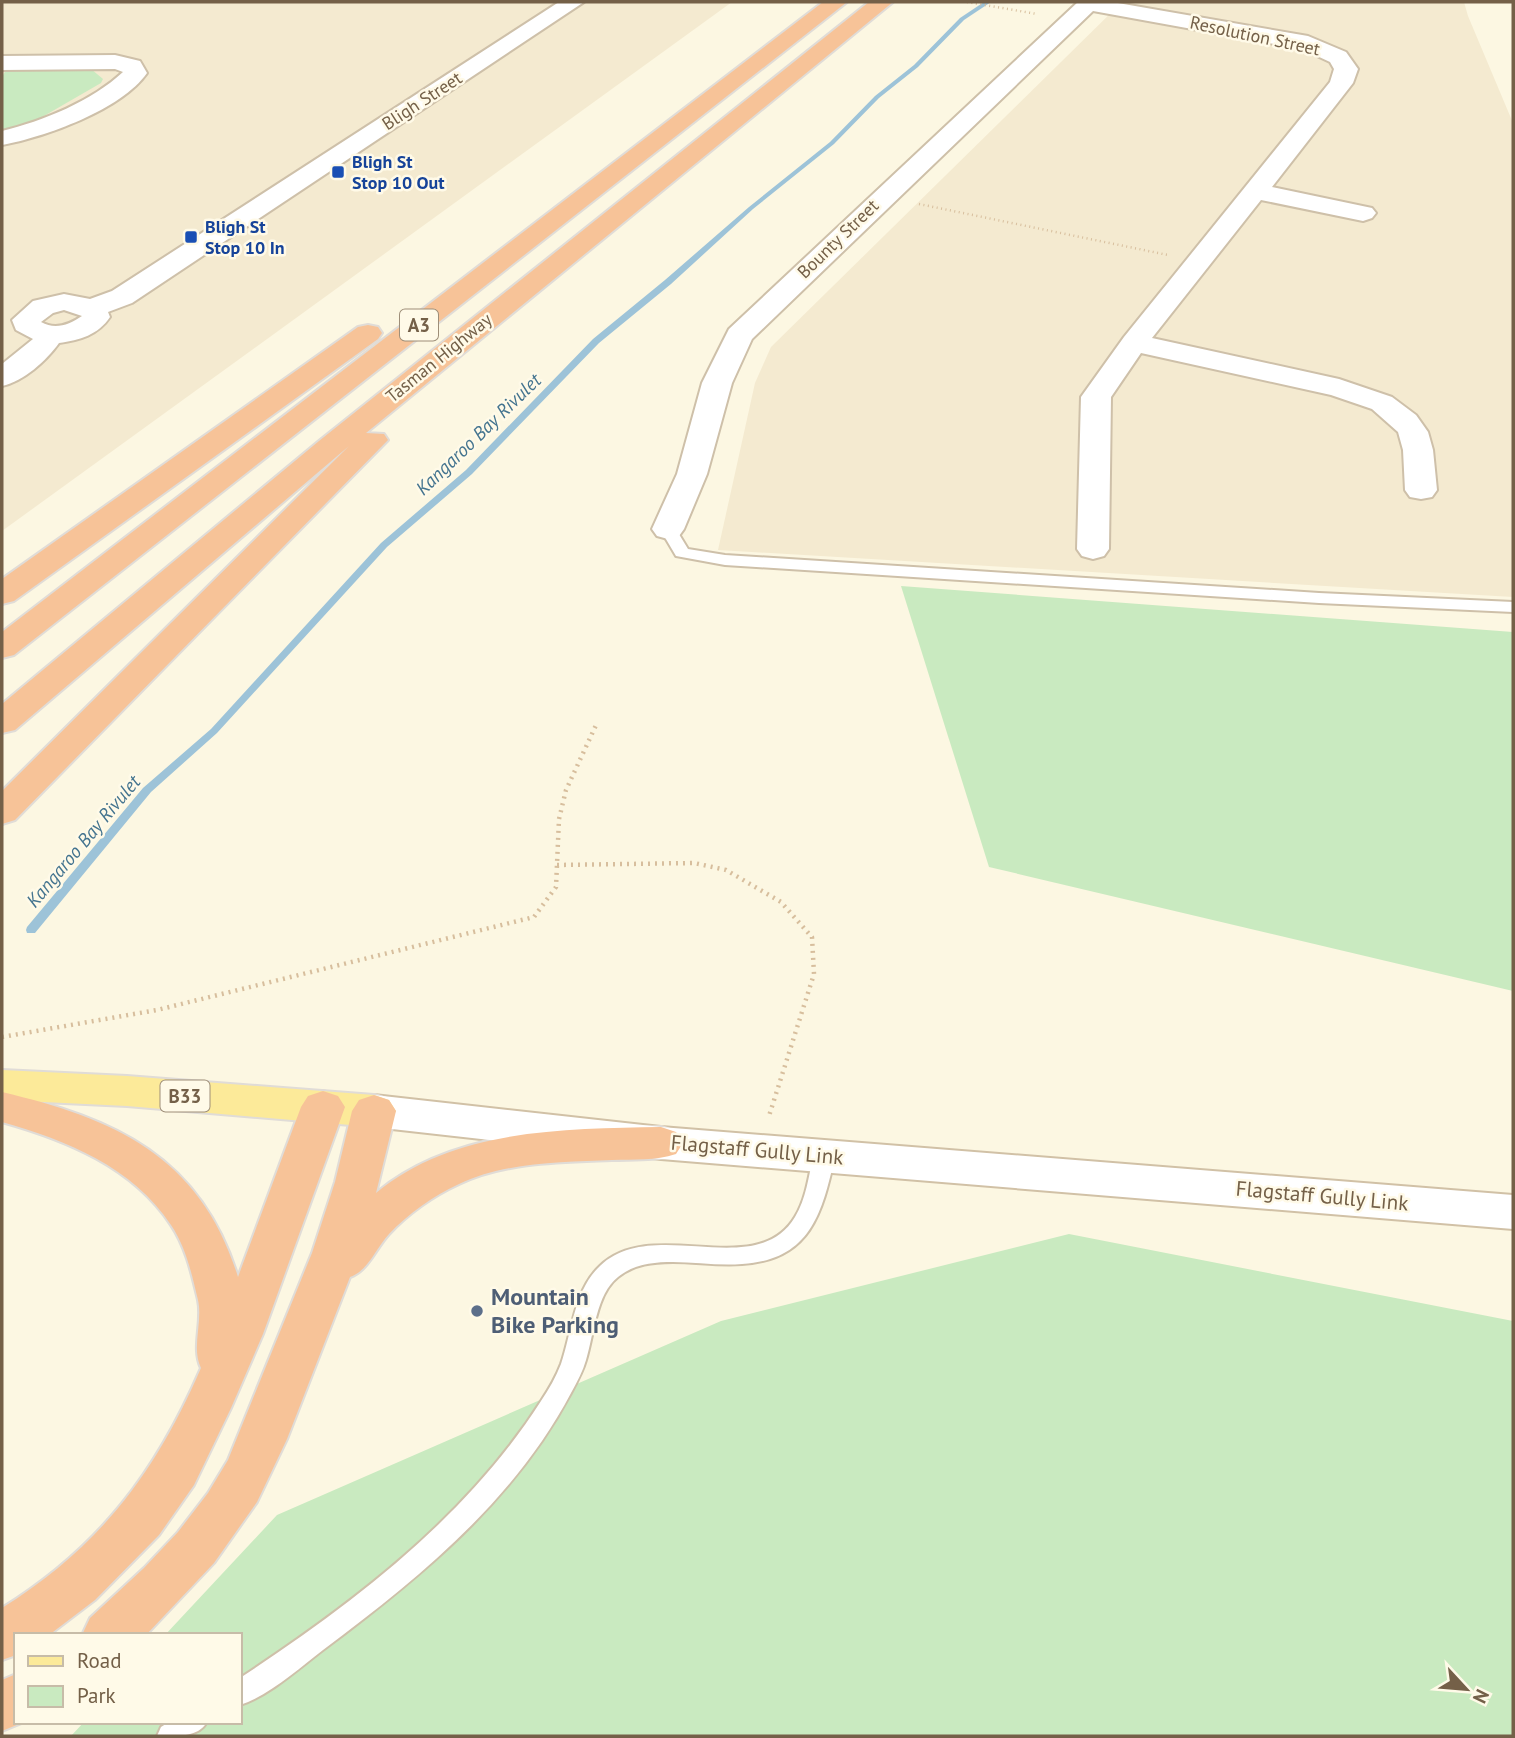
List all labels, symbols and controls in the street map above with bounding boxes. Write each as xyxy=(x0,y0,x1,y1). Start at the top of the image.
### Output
street label: Resolution Street xyxy=(1188,11,1322,61)
street label: Bligh Street xyxy=(377,66,466,135)
place label: Bligh St Stop 10 Out xyxy=(352,150,445,194)
marker: Bligh St Stop 10 Out xyxy=(330,164,346,180)
street label: Bounty Street xyxy=(792,194,883,283)
place label: Bligh St Stop 10 In xyxy=(205,215,285,259)
marker: Bligh St Stop 10 In xyxy=(183,229,199,245)
street label: Tasman Highway xyxy=(381,307,497,407)
road number: A3 xyxy=(400,310,438,340)
water label: Kangaroo Bay Rivulet xyxy=(410,367,546,500)
water label: Kangaroo Bay Rivulet xyxy=(21,769,146,912)
road number: B33 xyxy=(160,1080,210,1112)
street label: Flagstaff Gully Link xyxy=(670,1129,844,1170)
street label: Flagstaff Gully Link xyxy=(1235,1175,1409,1216)
place label: Mountain Bike Parking xyxy=(491,1281,619,1340)
marker: Mountain Bike Parking xyxy=(469,1303,485,1319)
legend xyxy=(14,1633,242,1724)
text: Road xyxy=(77,1647,121,1674)
north arrow xyxy=(1431,1654,1501,1724)
text: Park xyxy=(77,1682,116,1709)
text: N xyxy=(1468,1686,1495,1707)

